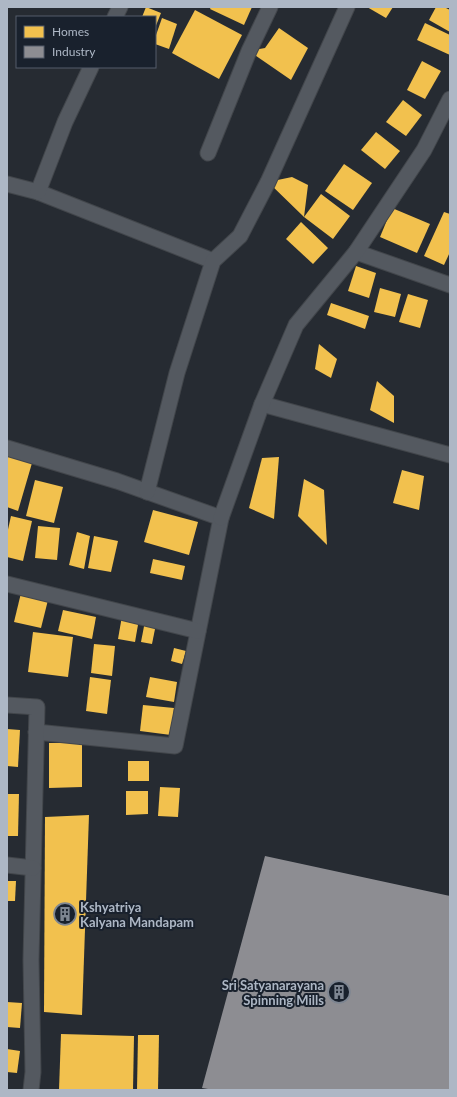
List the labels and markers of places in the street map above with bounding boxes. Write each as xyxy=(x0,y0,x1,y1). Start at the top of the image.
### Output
place label: Kshyatriya Kalyana Mandapam xyxy=(80,899,194,930)
building icon: Kshyatriya Kalyana Mandapam xyxy=(52,901,78,927)
place label: Sri Satyanarayana Spinning Mills xyxy=(222,977,324,1008)
building icon: Sri Satyanarayana Spinning Mills xyxy=(326,979,352,1005)

